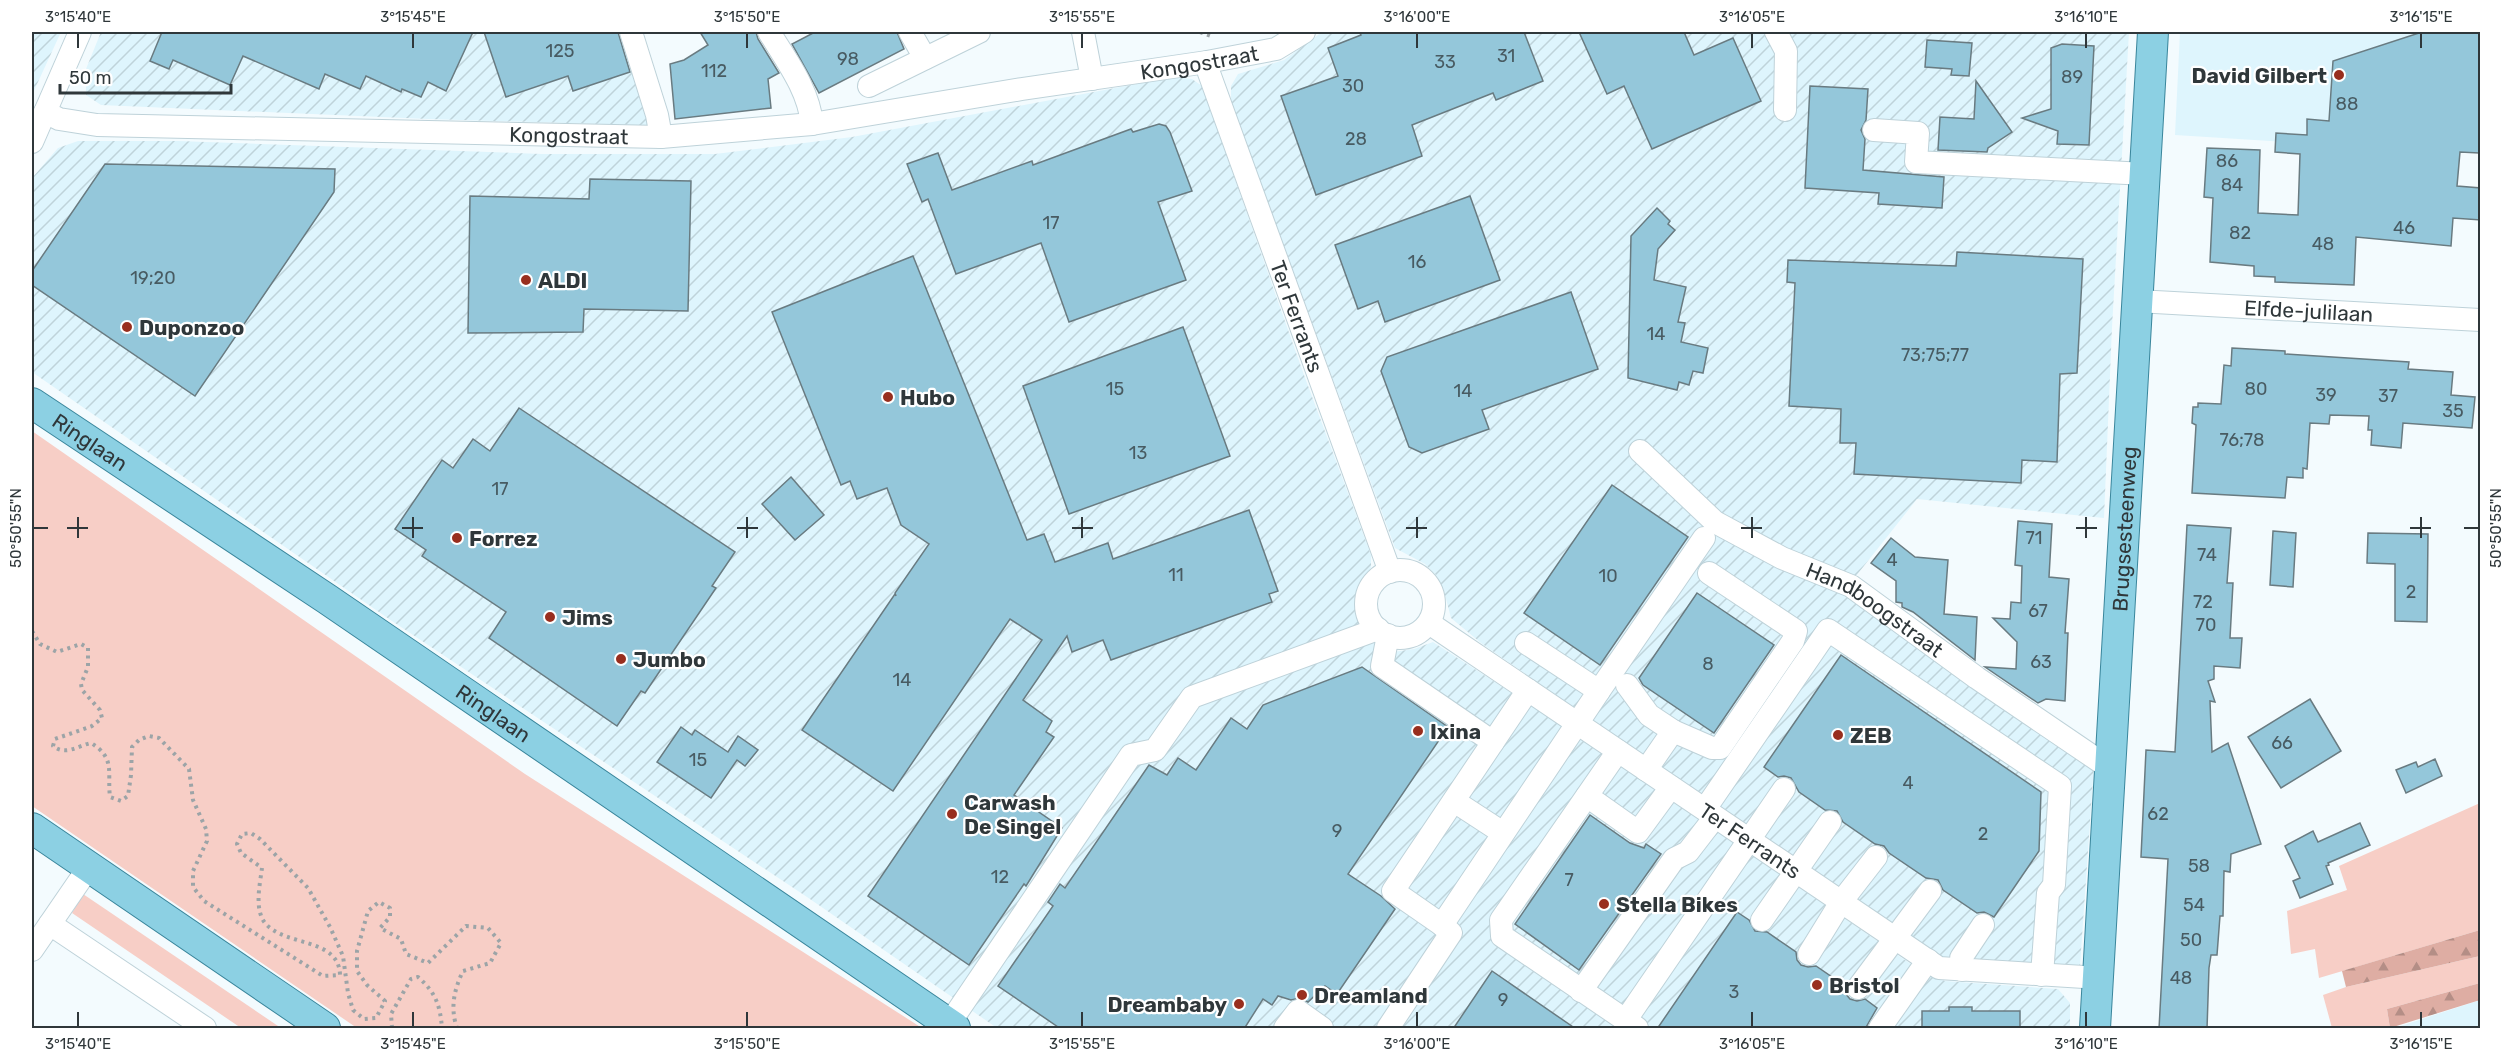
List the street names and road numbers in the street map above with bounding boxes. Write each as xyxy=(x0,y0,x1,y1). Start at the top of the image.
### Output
street label: Kongostraat xyxy=(1139,40,1260,84)
street label: Kongostraat xyxy=(509,121,629,149)
street label: Ter Ferrants xyxy=(1266,257,1329,376)
street label: Elfde-julilaan xyxy=(2244,294,2374,327)
street label: Ringlaan xyxy=(48,408,133,476)
street label: Brugsesteenweg xyxy=(2107,445,2141,612)
street label: Handboogstraat xyxy=(1802,557,1949,662)
street label: Ringlaan xyxy=(451,678,536,747)
street label: Ter Ferrants xyxy=(1695,797,1806,884)

